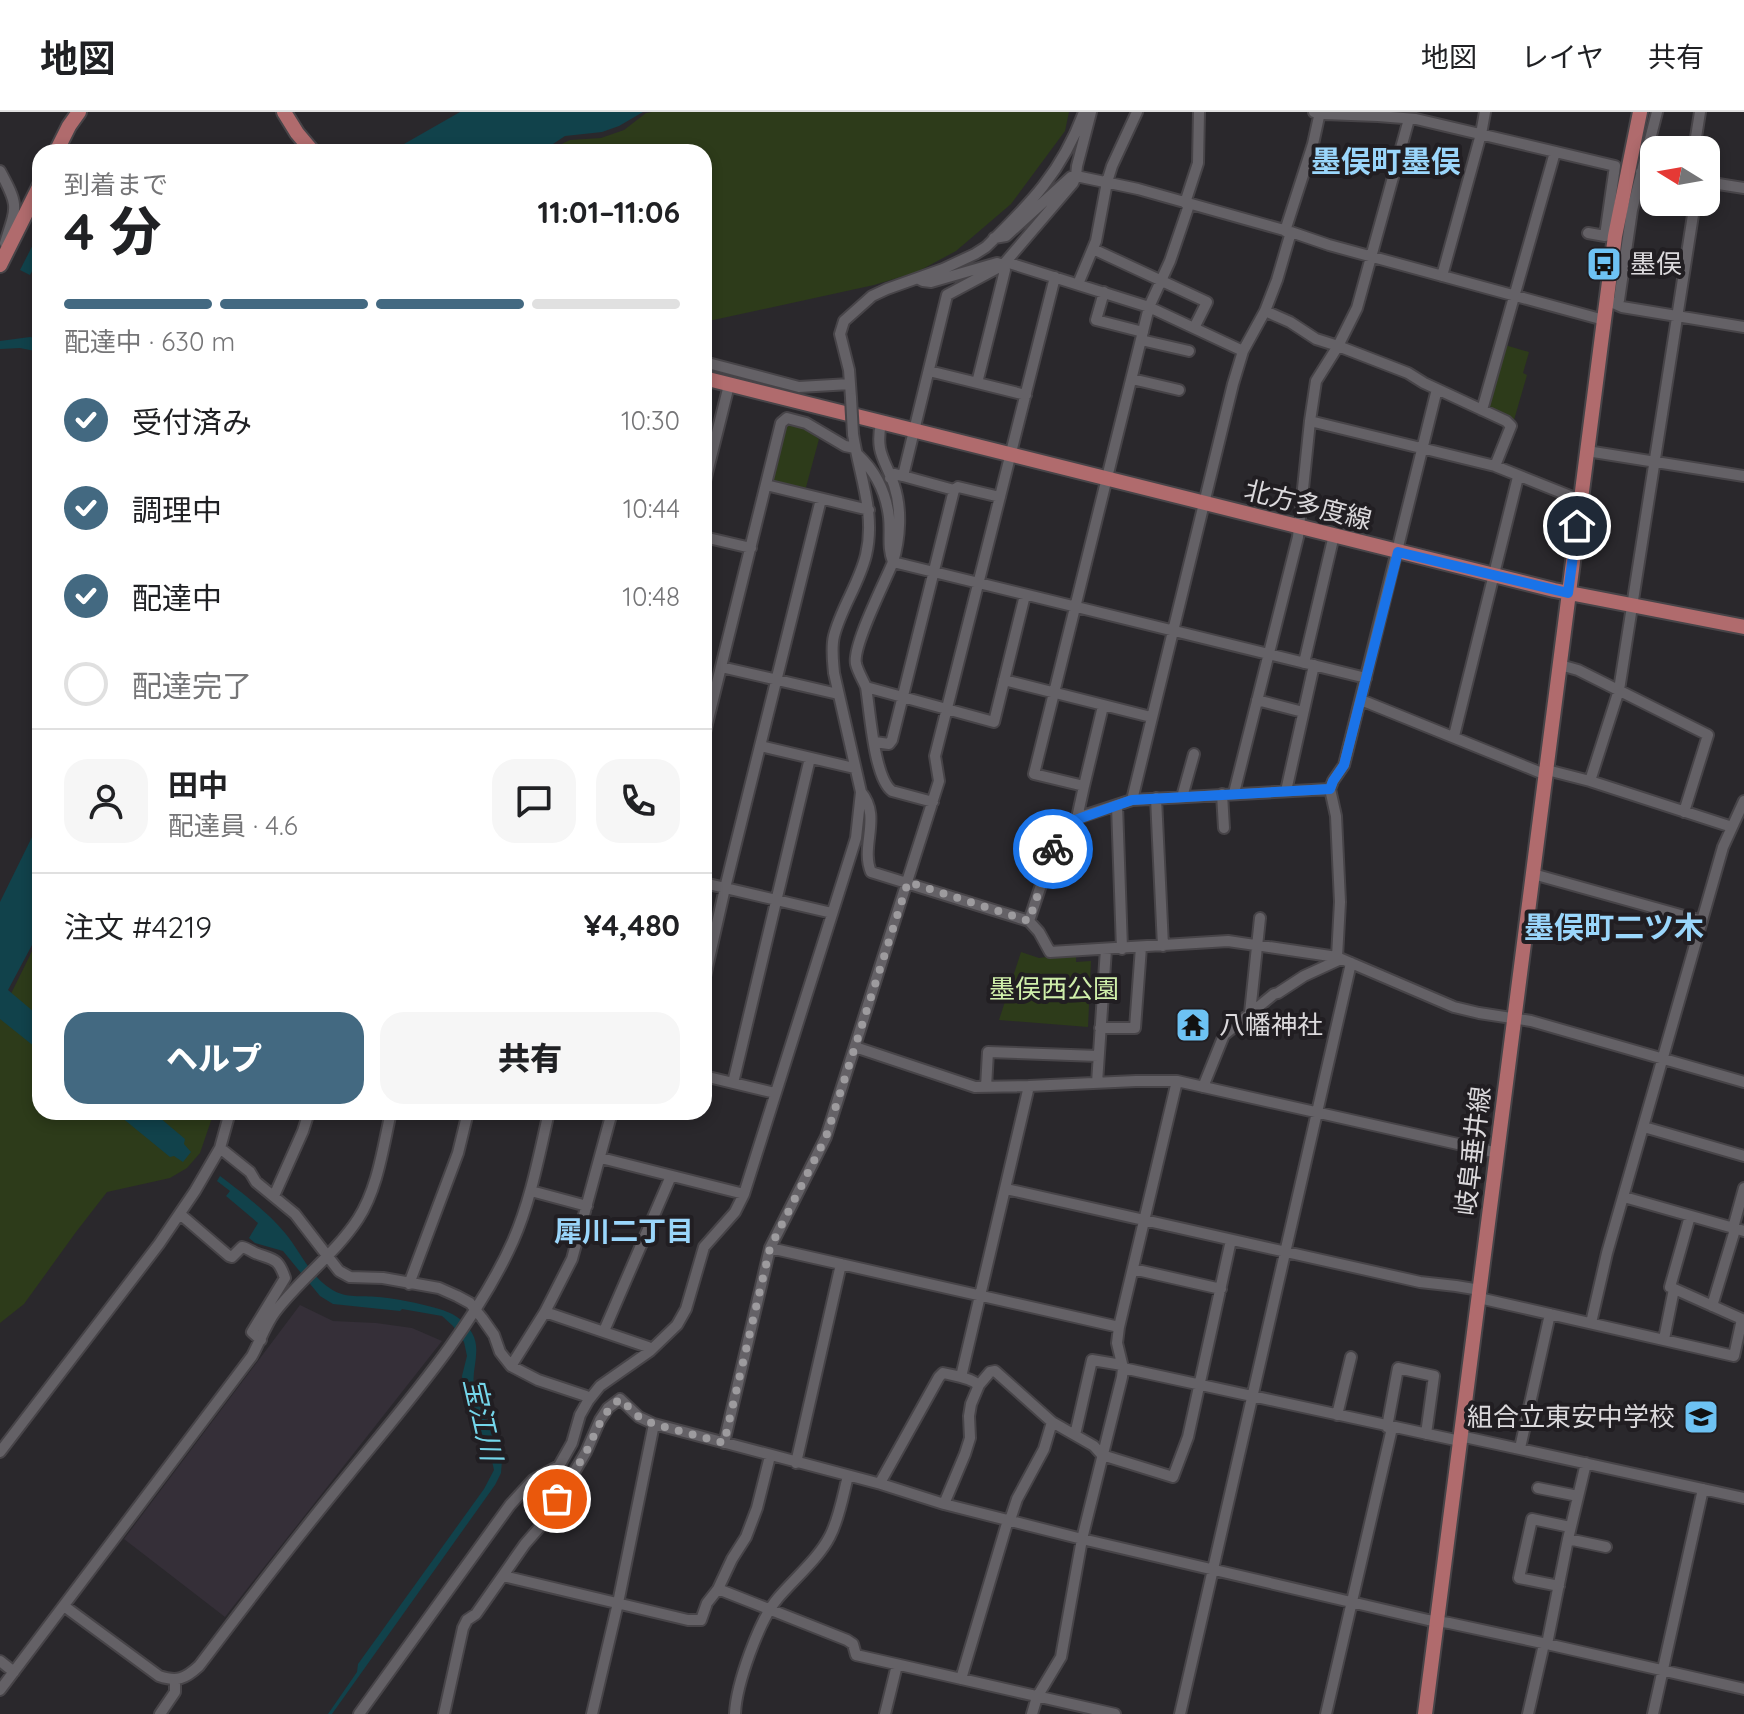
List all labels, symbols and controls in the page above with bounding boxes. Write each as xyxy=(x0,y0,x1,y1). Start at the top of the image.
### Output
text: 地図 xyxy=(40,34,116,82)
text: 地図 xyxy=(1421,39,1477,74)
text: レイヤ xyxy=(1521,39,1604,74)
text: 共有 xyxy=(1648,39,1704,74)
north arrow xyxy=(1640,136,1720,216)
map controls xyxy=(1640,136,1720,216)
district label: 墨俣町墨俣 xyxy=(1311,142,1461,180)
text: 到着まで xyxy=(64,168,168,201)
text: 11:01–11:06 xyxy=(538,193,680,231)
text: 4 分 xyxy=(64,198,161,263)
bus stop icon: 墨俣 xyxy=(1585,245,1623,283)
place label: 墨俣 xyxy=(1630,247,1682,280)
text: 配達中 · 630 m xyxy=(64,325,235,358)
icon: check xyxy=(64,398,108,442)
text: 受付済み xyxy=(132,403,252,441)
text: 10:30 xyxy=(621,404,680,437)
street label: 北方多度線 xyxy=(1241,473,1375,536)
icon: check xyxy=(64,486,108,530)
text: 調理中 xyxy=(132,491,222,529)
text: 10:44 xyxy=(623,492,680,525)
pin xyxy=(1543,492,1611,560)
icon: home xyxy=(1555,504,1599,548)
icon: check xyxy=(64,574,108,618)
text: 配達中 xyxy=(132,579,222,617)
text: 10:48 xyxy=(622,580,680,613)
text: 配達完了 xyxy=(132,667,252,705)
button: person xyxy=(64,759,148,843)
button: chat xyxy=(492,759,576,843)
button: phone xyxy=(596,759,680,843)
text: 田中 xyxy=(168,766,228,804)
text: 配達員 · 4.6 xyxy=(168,809,298,842)
courier xyxy=(1013,809,1093,889)
icon: bike xyxy=(1031,827,1075,871)
text: ¥4,480 xyxy=(584,906,680,944)
text: 注文 #4219 xyxy=(64,908,212,946)
district label: 墨俣町二ツ木 xyxy=(1524,908,1704,946)
park label: 墨俣西公園 xyxy=(989,972,1119,1005)
temple icon: 八幡神社 xyxy=(1174,1006,1212,1044)
place label: 八幡神社 xyxy=(1219,1008,1323,1041)
button: ヘルプ xyxy=(64,1012,364,1104)
button: 共有 xyxy=(380,1012,680,1104)
street label: 岐阜垂井線 xyxy=(1448,1084,1497,1217)
district label: 犀川二丁目 xyxy=(554,1213,694,1248)
water label: 宝江川 xyxy=(457,1374,511,1467)
school or university icon: 組合立東安中学校 xyxy=(1682,1398,1720,1436)
place label: 組合立東安中学校 xyxy=(1467,1400,1675,1433)
pin xyxy=(523,1465,591,1533)
icon: bag xyxy=(535,1477,579,1521)

